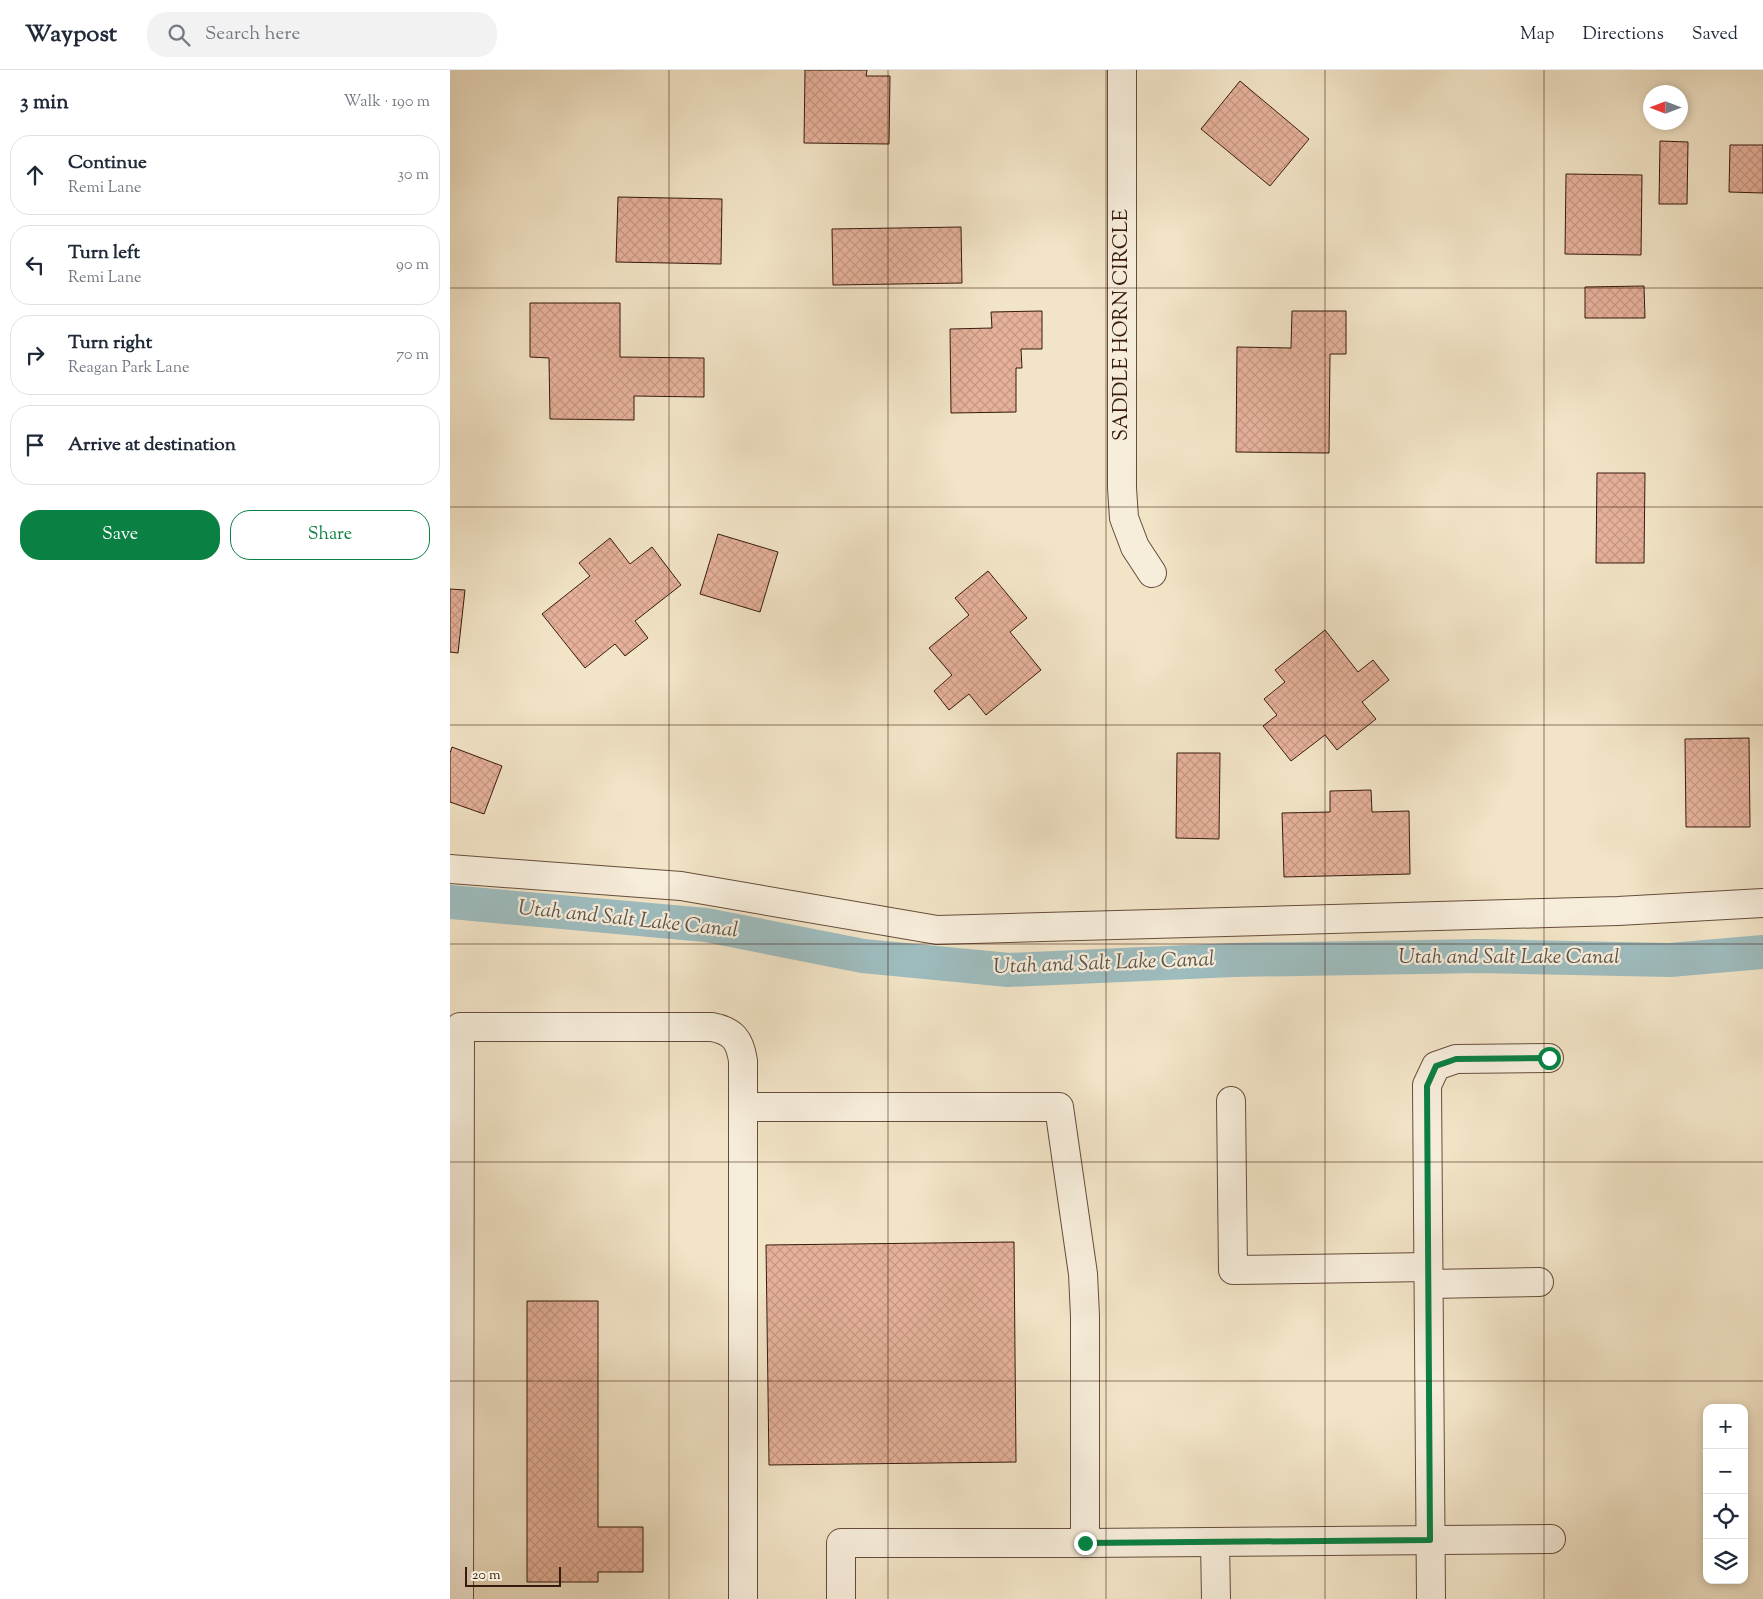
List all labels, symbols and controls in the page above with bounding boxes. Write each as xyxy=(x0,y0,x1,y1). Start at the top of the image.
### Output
search box xyxy=(147,12,497,57)
text: Waypost xyxy=(25,18,117,52)
icon: search xyxy=(165,21,193,49)
text: Search here xyxy=(205,21,300,48)
text: Map xyxy=(1520,22,1555,48)
text: Directions xyxy=(1583,22,1664,48)
text: Saved xyxy=(1692,22,1738,48)
north arrow xyxy=(1643,85,1688,130)
text: 3 min xyxy=(20,88,69,118)
text: Walk · 190 m xyxy=(343,91,430,114)
text: Continue xyxy=(68,150,147,177)
icon: ahead xyxy=(21,161,49,189)
text: 30 m xyxy=(398,164,429,187)
text: Remi Lane xyxy=(68,177,141,200)
street label: SADDLE HORN CIRCLE xyxy=(1108,209,1137,441)
text: Turn left xyxy=(68,240,140,267)
icon: left xyxy=(21,251,49,279)
text: 90 m xyxy=(396,254,429,277)
text: Remi Lane xyxy=(68,267,141,290)
text: Turn right xyxy=(68,330,152,357)
icon: right xyxy=(21,341,49,369)
text: 70 m xyxy=(396,344,429,367)
text: Reagan Park Lane xyxy=(68,357,189,380)
icon: arrive xyxy=(21,431,49,459)
text: Arrive at destination xyxy=(68,432,236,459)
button: Save xyxy=(20,510,220,560)
button: Share xyxy=(230,510,430,560)
water label: Utah and Salt Lake Canal xyxy=(516,894,740,946)
water label: Utah and Salt Lake Canal xyxy=(1398,943,1620,973)
water label: Utah and Salt Lake Canal xyxy=(993,945,1215,983)
route start xyxy=(1538,1047,1561,1070)
map controls xyxy=(1703,1404,1748,1584)
button: + xyxy=(1703,1404,1748,1449)
button: − xyxy=(1703,1449,1748,1494)
button: locate xyxy=(1703,1494,1748,1539)
route end xyxy=(1074,1532,1097,1555)
button: layers xyxy=(1703,1539,1748,1584)
scale bar xyxy=(465,1564,561,1587)
text: 20 m xyxy=(472,1566,501,1586)

